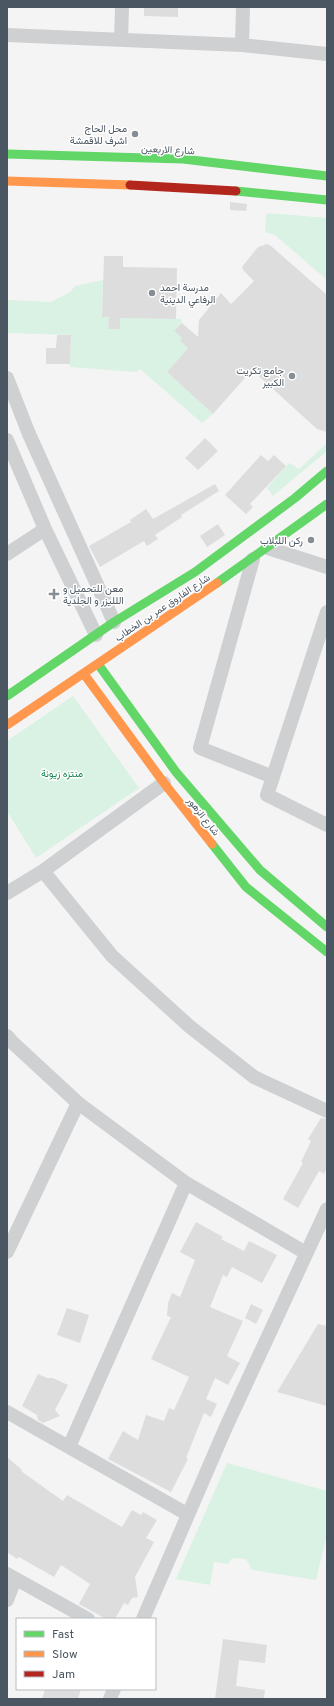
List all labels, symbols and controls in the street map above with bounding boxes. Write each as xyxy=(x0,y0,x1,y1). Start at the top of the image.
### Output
place label: محل الحاج اشرف للاقمشة xyxy=(70,123,127,148)
marker: محل الحاج اشرف للاقمشة xyxy=(130,129,140,139)
street label: شارع الاربعين xyxy=(141,143,195,158)
place label: مدرسة احمد الرفاعي الدينية xyxy=(160,282,215,308)
marker: مدرسة احمد الرفاعي الدينية xyxy=(147,288,157,298)
place label: جامع تكريت الكبير xyxy=(236,365,284,390)
marker: جامع تكريت الكبير xyxy=(287,371,297,381)
place label: ركن اللبلاب xyxy=(260,535,303,548)
marker: ركن اللبلاب xyxy=(306,535,316,545)
street label: شارع الفاروق عمر بن الخطاب xyxy=(113,571,213,645)
place label: معن للتحميل و اللليزر و الجلدية xyxy=(63,583,124,608)
marker: معن للتحميل و اللليزر و الجلدية xyxy=(48,588,60,600)
park label: منتزه زيونة xyxy=(41,768,83,781)
street label: شارع الزهور xyxy=(183,794,222,839)
legend xyxy=(16,1618,156,1690)
text: Fast xyxy=(52,1627,74,1643)
text: Slow xyxy=(52,1647,78,1663)
text: Jam xyxy=(52,1667,75,1683)

